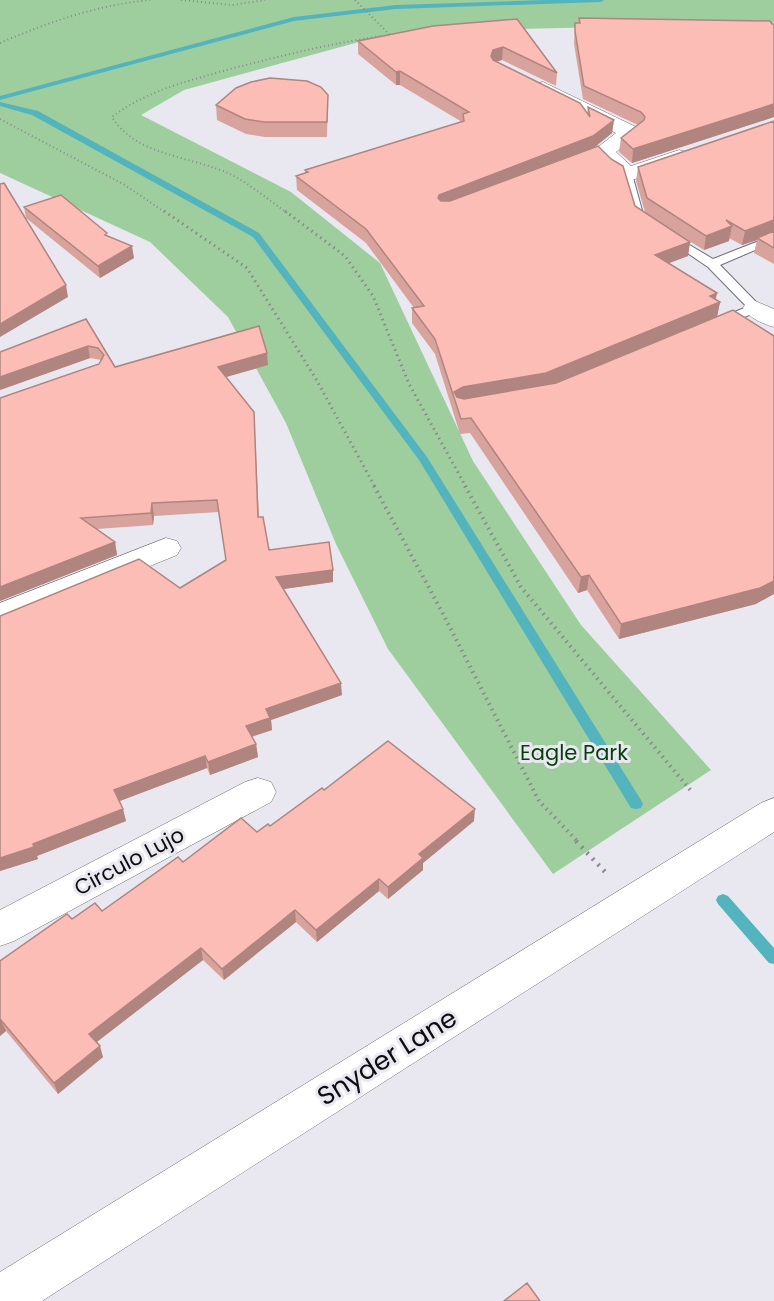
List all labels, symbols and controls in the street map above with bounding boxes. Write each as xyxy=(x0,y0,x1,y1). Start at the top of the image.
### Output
park label: Eagle Park xyxy=(520,738,628,767)
street label: Circulo Lujo xyxy=(69,820,189,902)
street label: Snyder Lane xyxy=(310,1000,464,1114)

